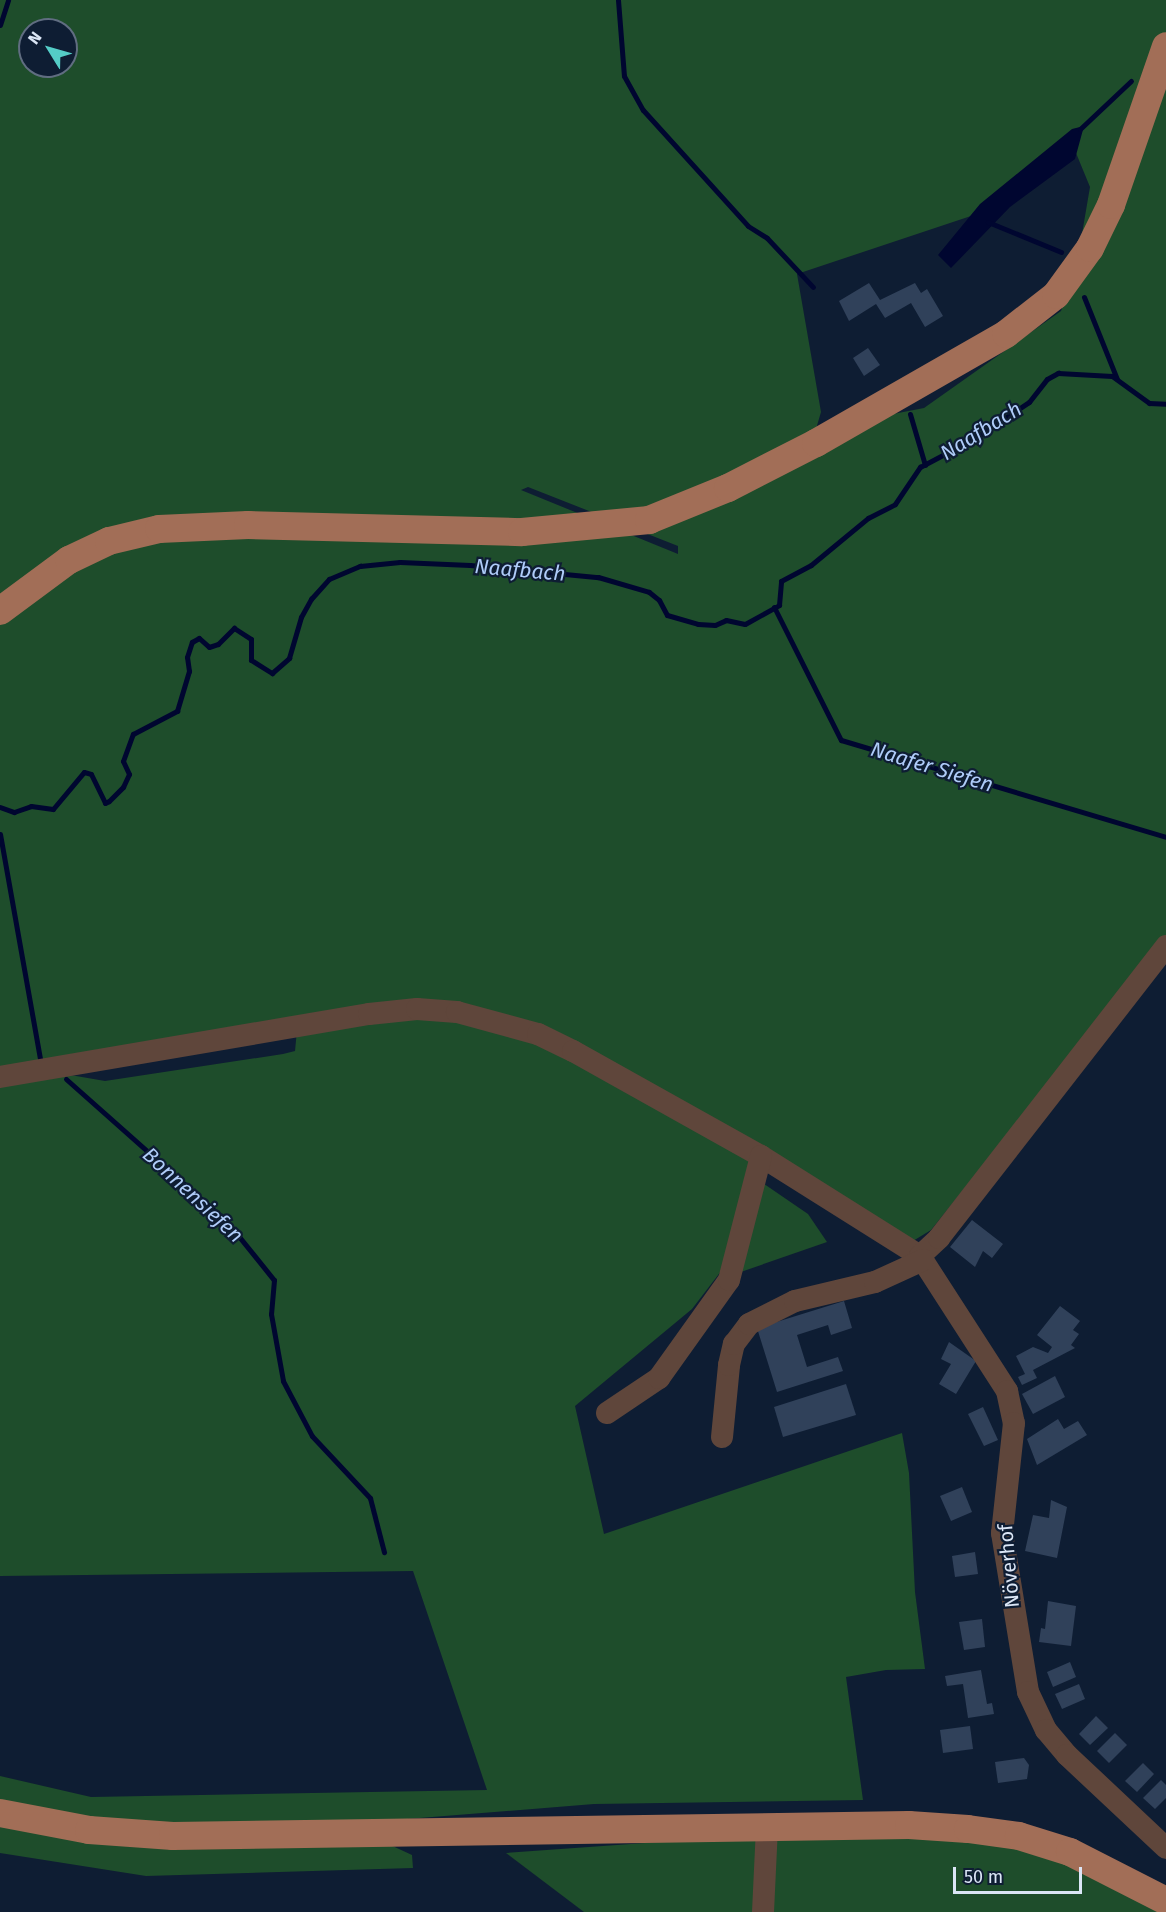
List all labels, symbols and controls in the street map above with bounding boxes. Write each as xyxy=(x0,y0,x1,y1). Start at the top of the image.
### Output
north arrow xyxy=(18,18,78,78)
text: N xyxy=(24,28,46,48)
water label: Naafbach xyxy=(936,396,1026,466)
water label: Naafbach xyxy=(473,553,567,587)
water label: Naafer Siefen xyxy=(868,736,996,798)
water label: Bonnensiefen xyxy=(137,1142,249,1248)
street label: Növerhof xyxy=(993,1523,1025,1609)
scale bar xyxy=(956,1855,1085,1893)
text: 50 m xyxy=(964,1866,1003,1888)

